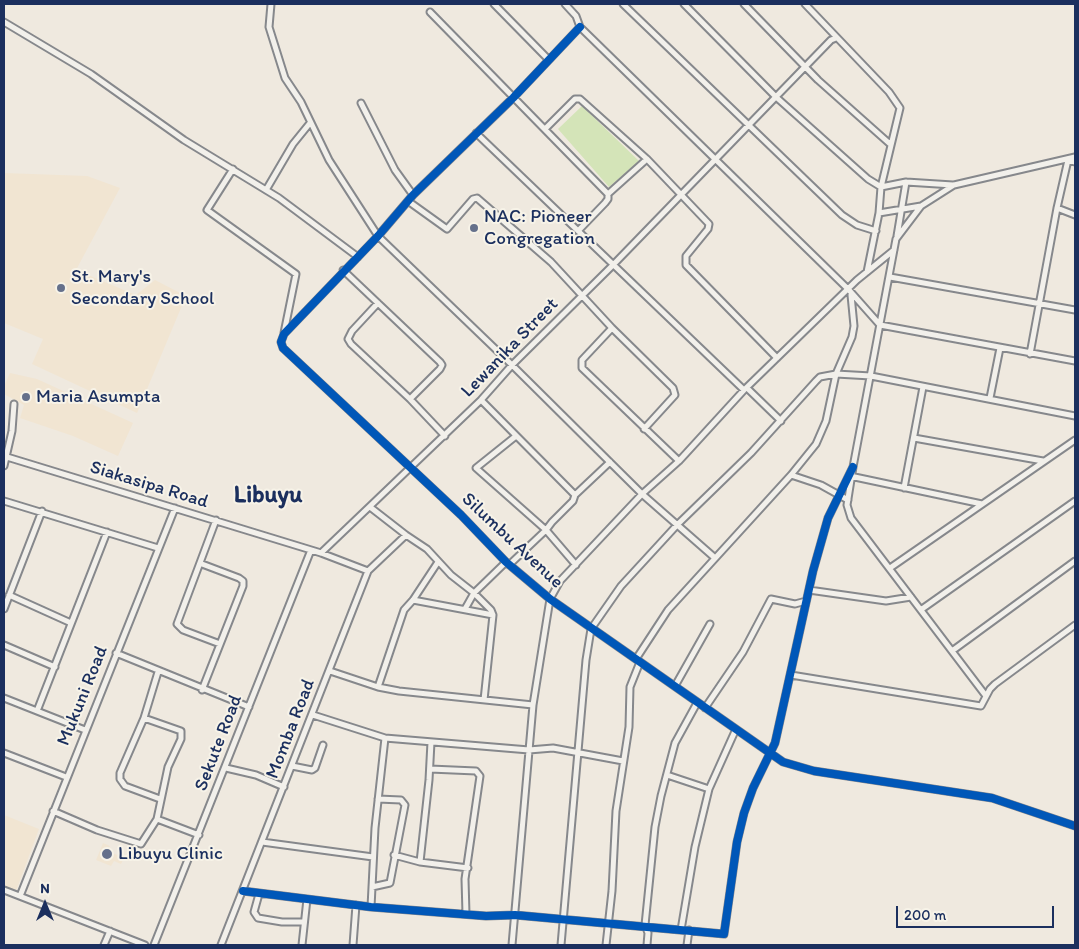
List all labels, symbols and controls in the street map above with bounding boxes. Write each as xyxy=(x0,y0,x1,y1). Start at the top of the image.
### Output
place label: NAC: Pioneer Congregation xyxy=(484,206,595,250)
marker: NAC: Pioneer Congregation xyxy=(468,222,480,234)
place label: St. Mary's Secondary School xyxy=(71,266,214,310)
marker: St. Mary's Secondary School xyxy=(55,282,67,294)
street label: Lewanika Street xyxy=(457,293,563,403)
place label: Maria Asumpta xyxy=(36,386,160,408)
marker: Maria Asumpta xyxy=(20,391,32,403)
street label: Siakasipa Road xyxy=(87,456,211,514)
district label: Libuyu xyxy=(234,482,302,510)
street label: Silumbu Avenue xyxy=(456,488,568,594)
street label: Mukuni Road xyxy=(53,643,113,749)
street label: Momba Road xyxy=(262,676,320,782)
street label: Sekute Road xyxy=(190,692,248,794)
place label: Libuyu Clinic xyxy=(118,843,223,865)
marker: Libuyu Clinic xyxy=(100,847,114,861)
north arrow xyxy=(20,879,70,929)
text: N xyxy=(40,880,50,897)
scale bar xyxy=(899,896,1056,928)
text: 200 m xyxy=(904,906,946,924)

